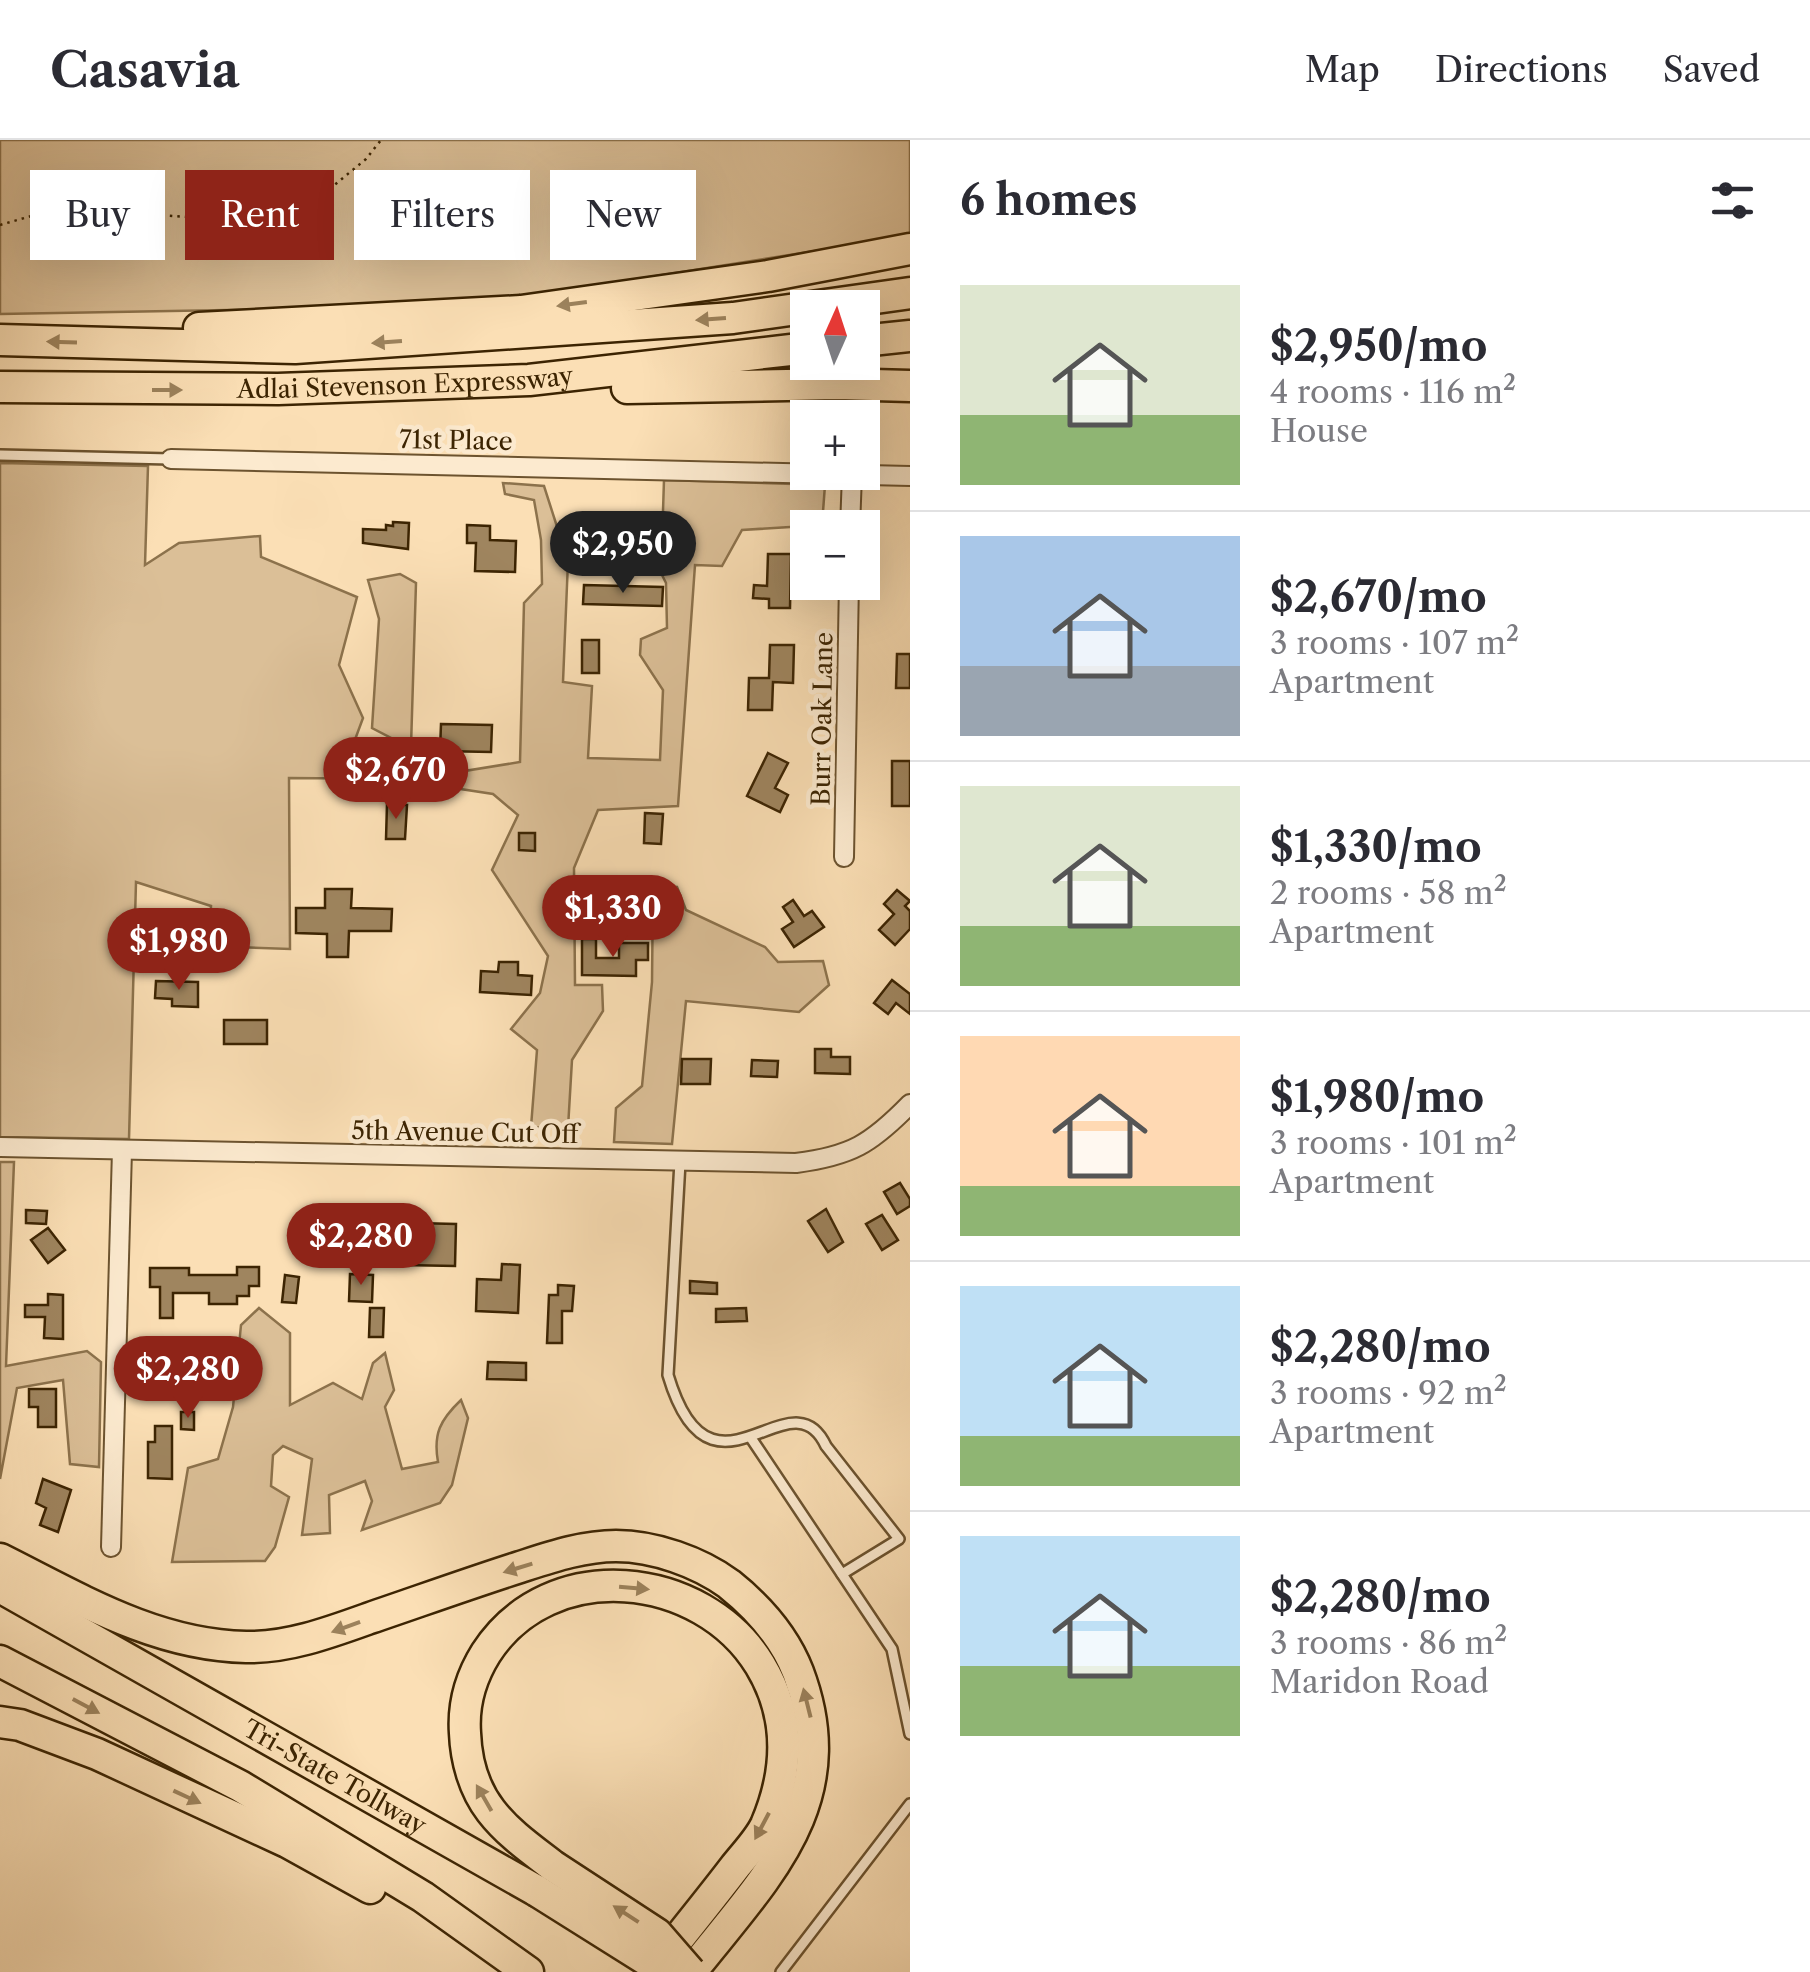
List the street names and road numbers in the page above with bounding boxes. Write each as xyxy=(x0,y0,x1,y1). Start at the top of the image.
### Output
street label: Adlai Stevenson Expressway xyxy=(236,360,576,405)
street label: 71st Place xyxy=(399,424,513,457)
street label: Burr Oak Lane xyxy=(805,632,840,806)
street label: 5th Avenue Cut Off xyxy=(351,1115,582,1150)
street label: Tri-State Tollway xyxy=(238,1713,433,1842)

